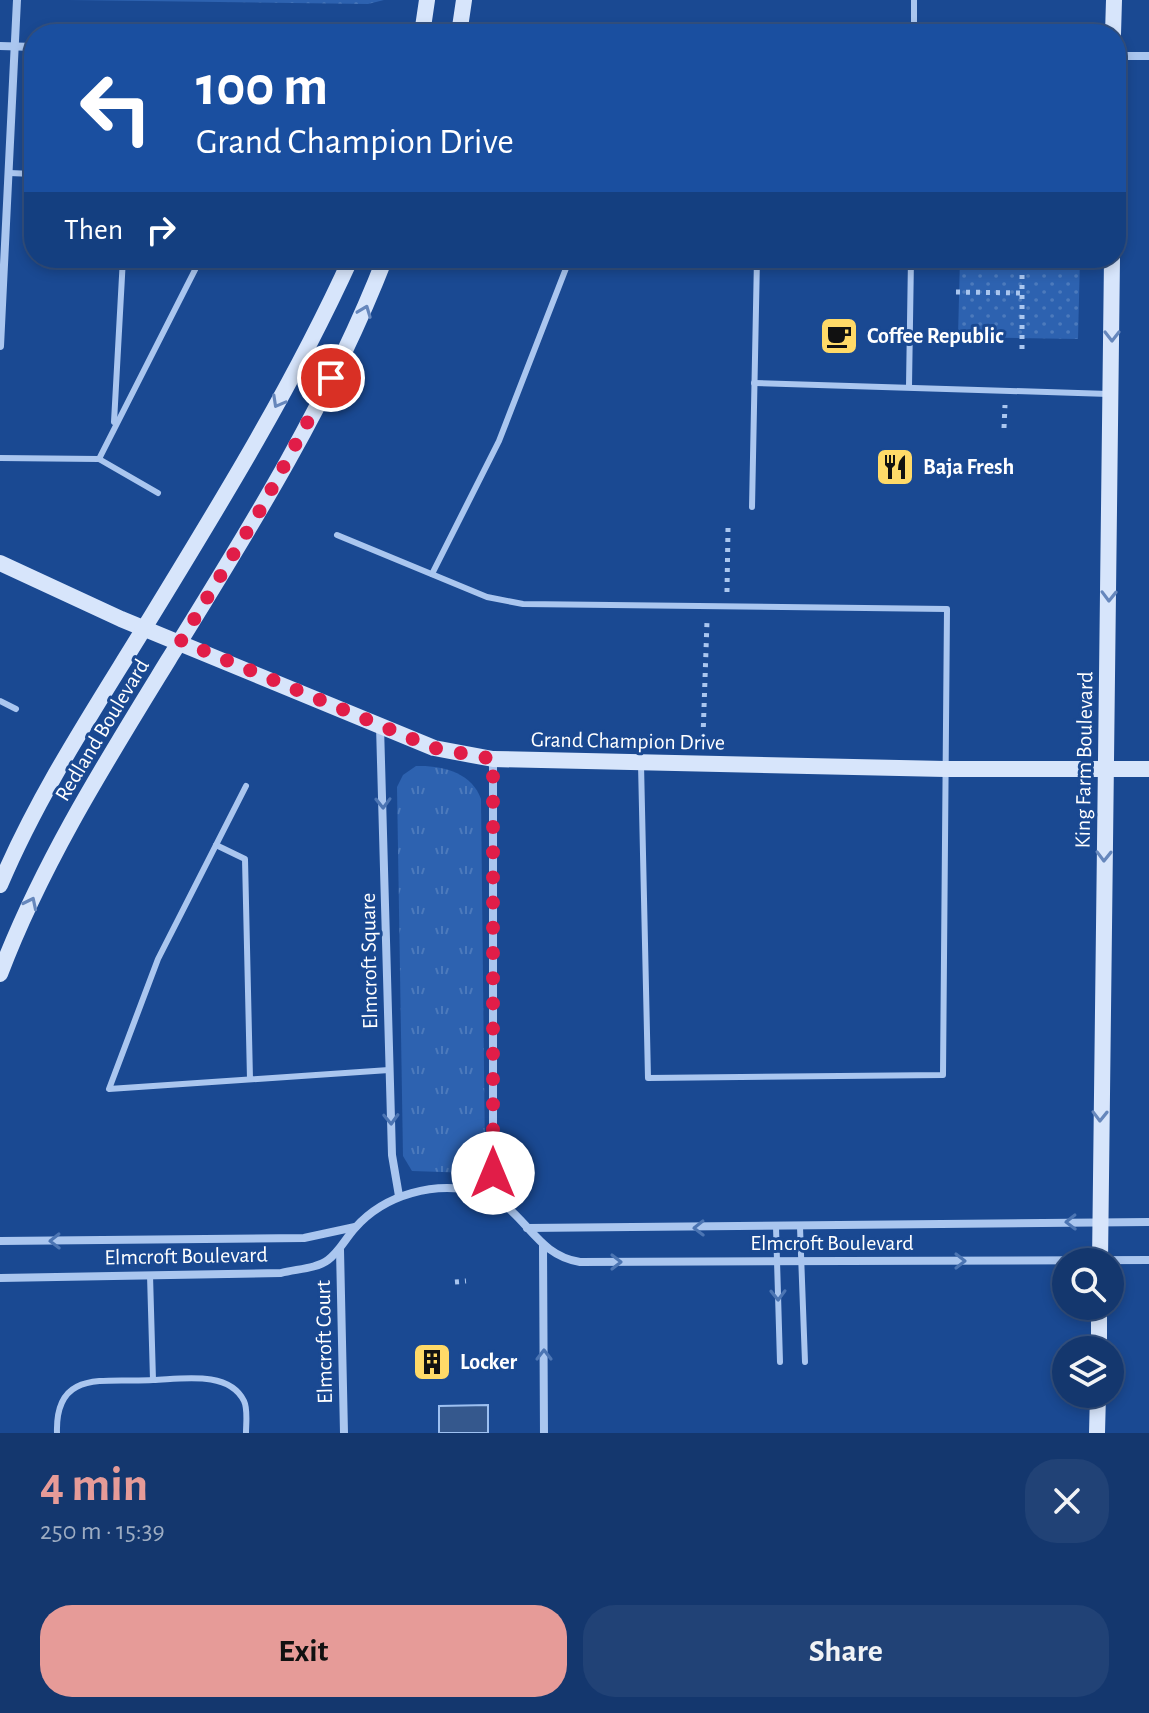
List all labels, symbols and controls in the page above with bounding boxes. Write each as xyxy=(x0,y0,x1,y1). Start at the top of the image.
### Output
icon: left xyxy=(64,56,168,160)
text: 100 m xyxy=(196,59,328,115)
text: Grand Champion Drive xyxy=(196,124,514,160)
icon: right xyxy=(139,208,183,252)
text: Then xyxy=(64,215,123,245)
one-way arrow xyxy=(355,305,371,319)
cafe icon: Coffee Republic xyxy=(818,315,860,357)
place label: Coffee Republic xyxy=(867,325,1004,347)
one-way arrow xyxy=(1103,330,1121,343)
pin xyxy=(297,344,365,412)
icon: arrive xyxy=(309,356,353,400)
one-way arrow xyxy=(272,394,288,408)
restaurant icon: Baja Fresh xyxy=(874,446,916,488)
place label: Baja Fresh xyxy=(923,456,1014,479)
one-way arrow xyxy=(1100,590,1118,603)
street label: Redland Boulevard xyxy=(51,655,153,805)
street label: King Farm Boulevard xyxy=(1071,671,1097,849)
street label: Grand Champion Drive xyxy=(531,728,725,754)
one-way arrow xyxy=(374,797,392,810)
one-way arrow xyxy=(1095,850,1113,863)
street label: Elmcroft Square xyxy=(357,893,381,1029)
one-way arrow xyxy=(21,897,37,911)
one-way arrow xyxy=(1092,1110,1109,1123)
one-way arrow xyxy=(382,1113,399,1126)
position arrow xyxy=(451,1131,535,1215)
one-way arrow xyxy=(1064,1213,1077,1231)
one-way arrow xyxy=(692,1219,705,1237)
one-way arrow xyxy=(48,1232,61,1249)
street label: Elmcroft Boulevard xyxy=(750,1232,914,1254)
street label: Elmcroft Boulevard xyxy=(104,1244,268,1268)
map controls xyxy=(1052,1248,1124,1408)
button: search xyxy=(1052,1248,1124,1320)
one-way arrow xyxy=(954,1252,967,1270)
one-way arrow xyxy=(610,1253,623,1271)
street label: Elmcroft Court xyxy=(312,1280,336,1404)
one-way arrow xyxy=(770,1289,787,1302)
button: layers xyxy=(1052,1336,1124,1408)
building icon: Locker xyxy=(411,1341,453,1383)
one-way arrow xyxy=(535,1348,553,1361)
place label: Locker xyxy=(460,1351,518,1373)
button: close xyxy=(1025,1459,1109,1543)
text: 4 min xyxy=(40,1462,148,1510)
text: 250 m · 15:39 xyxy=(40,1518,165,1544)
button: Exit xyxy=(40,1605,567,1697)
button: Share xyxy=(583,1605,1109,1697)

